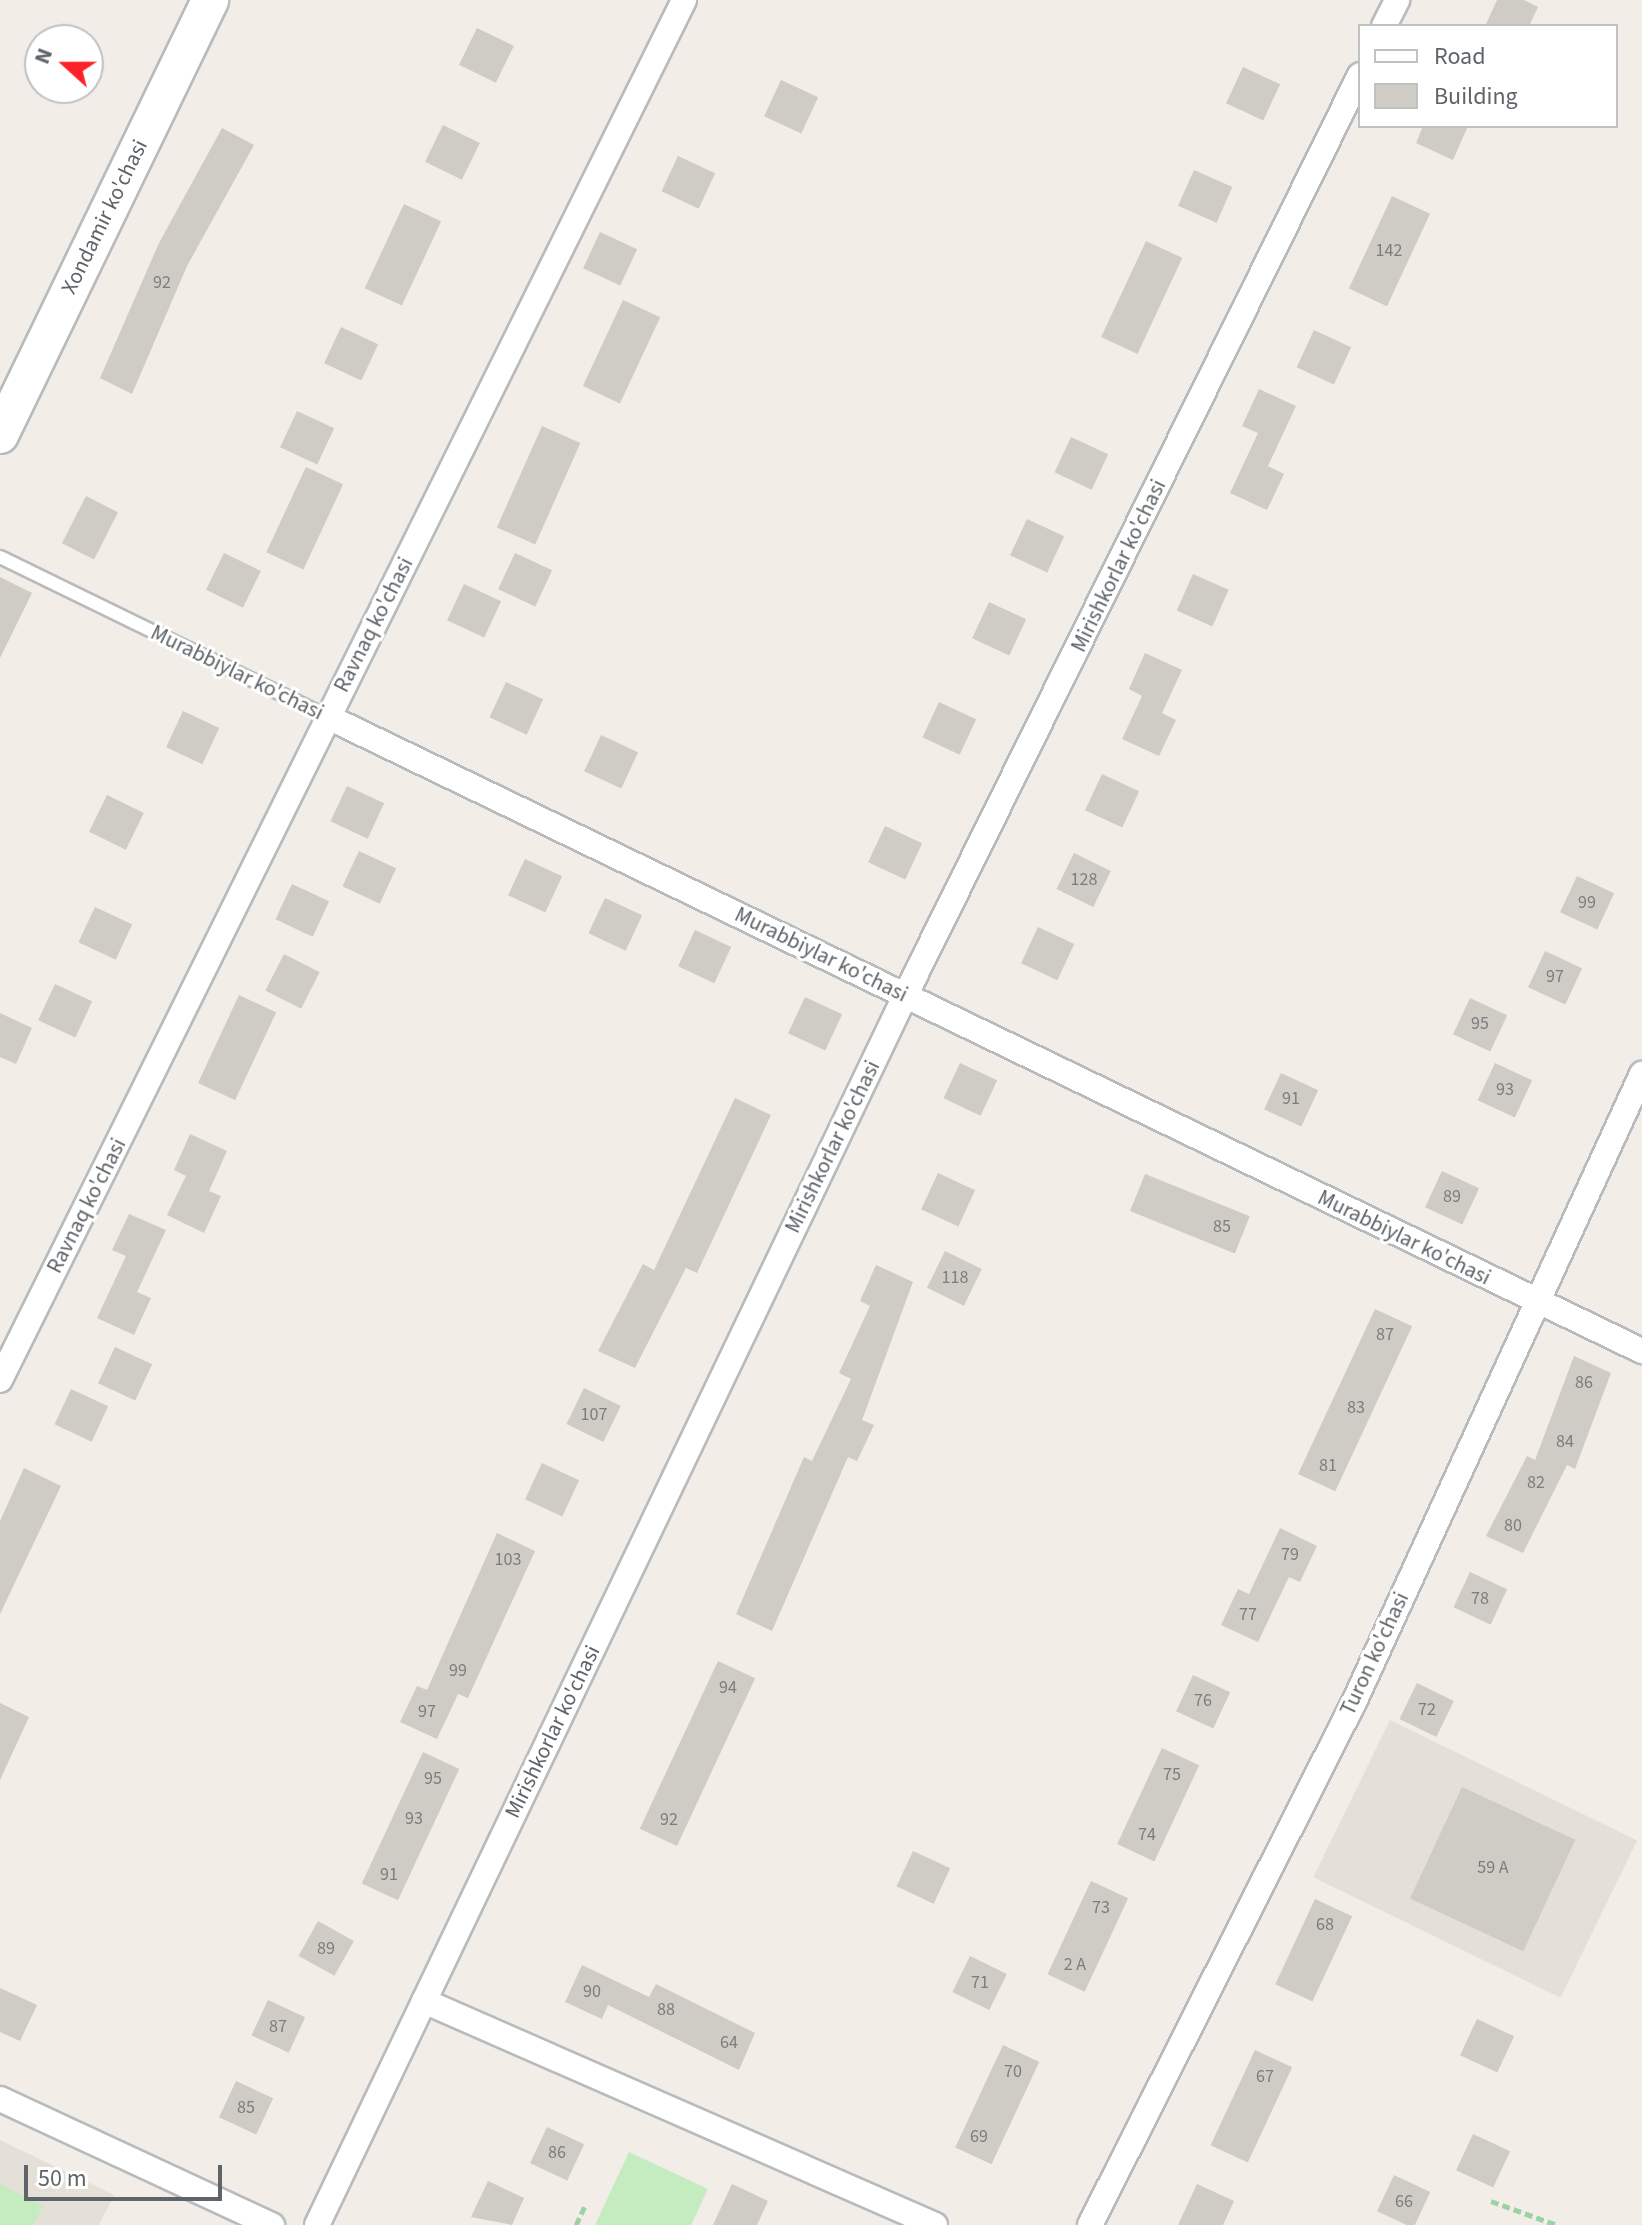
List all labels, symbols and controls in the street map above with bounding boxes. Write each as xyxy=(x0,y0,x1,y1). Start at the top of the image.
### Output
north arrow xyxy=(24,24,104,104)
legend xyxy=(1358,24,1618,128)
text: Road xyxy=(1434,39,1486,74)
text: N xyxy=(26,44,61,69)
text: Building xyxy=(1434,79,1518,114)
street label: Xondamir ko'chasi xyxy=(56,136,154,298)
house number: 142 xyxy=(1376,240,1402,262)
house number: 92 xyxy=(153,272,171,294)
street label: Mirishkorlar ko'chasi xyxy=(1066,475,1172,657)
street label: Ravnaq ko'chasi xyxy=(329,553,419,697)
street label: Murabbiylar ko'chasi xyxy=(146,620,328,726)
house number: 128 xyxy=(1071,869,1097,891)
house number: 99 xyxy=(1578,892,1596,914)
street label: Murabbiylar ko'chasi xyxy=(730,902,912,1008)
house number: 97 xyxy=(1546,966,1564,988)
house number: 95 xyxy=(1471,1013,1489,1035)
street label: Mirishkorlar ko'chasi xyxy=(780,1056,886,1238)
house number: 93 xyxy=(1496,1079,1514,1101)
house number: 91 xyxy=(1282,1088,1300,1110)
street label: Ravnaq ko'chasi xyxy=(42,1134,132,1278)
street label: Murabbiylar ko'chasi xyxy=(1313,1185,1495,1291)
house number: 89 xyxy=(1443,1186,1461,1208)
house number: 85 xyxy=(1213,1216,1231,1238)
house number: 118 xyxy=(942,1267,968,1289)
house number: 87 xyxy=(1376,1324,1394,1346)
house number: 86 xyxy=(1575,1372,1593,1394)
house number: 83 xyxy=(1347,1397,1365,1419)
house number: 107 xyxy=(581,1404,607,1426)
house number: 84 xyxy=(1556,1431,1574,1453)
house number: 81 xyxy=(1319,1455,1337,1477)
house number: 82 xyxy=(1527,1472,1545,1494)
house number: 80 xyxy=(1504,1515,1522,1537)
house number: 79 xyxy=(1281,1544,1299,1566)
house number: 103 xyxy=(495,1549,521,1571)
street label: Turon ko'chasi xyxy=(1335,1588,1415,1720)
house number: 78 xyxy=(1471,1588,1489,1610)
house number: 77 xyxy=(1239,1604,1257,1626)
street label: Mirishkorlar ko'chasi xyxy=(500,1641,606,1823)
house number: 99 xyxy=(449,1660,467,1682)
house number: 94 xyxy=(719,1677,737,1699)
house number: 76 xyxy=(1194,1690,1212,1712)
house number: 72 xyxy=(1418,1699,1436,1721)
house number: 97 xyxy=(418,1701,436,1723)
house number: 75 xyxy=(1163,1764,1181,1786)
house number: 95 xyxy=(424,1768,442,1790)
house number: 93 xyxy=(405,1808,423,1830)
house number: 92 xyxy=(660,1809,678,1831)
house number: 74 xyxy=(1138,1824,1156,1846)
house number: 59 А xyxy=(1477,1857,1509,1879)
house number: 91 xyxy=(380,1864,398,1886)
house number: 73 xyxy=(1092,1897,1110,1919)
house number: 68 xyxy=(1316,1914,1334,1936)
house number: 89 xyxy=(317,1938,335,1960)
house number: 2 А xyxy=(1064,1954,1086,1976)
house number: 71 xyxy=(971,1972,989,1994)
house number: 90 xyxy=(583,1981,601,2003)
house number: 88 xyxy=(657,1999,675,2021)
house number: 87 xyxy=(269,2016,287,2038)
house number: 64 xyxy=(720,2032,738,2054)
house number: 70 xyxy=(1004,2061,1022,2083)
house number: 67 xyxy=(1256,2066,1274,2088)
house number: 85 xyxy=(237,2097,255,2119)
house number: 69 xyxy=(970,2126,988,2148)
house number: 86 xyxy=(548,2142,566,2164)
scale bar xyxy=(28,2149,226,2199)
text: 50 m xyxy=(38,2161,87,2196)
house number: 66 xyxy=(1395,2191,1413,2213)

